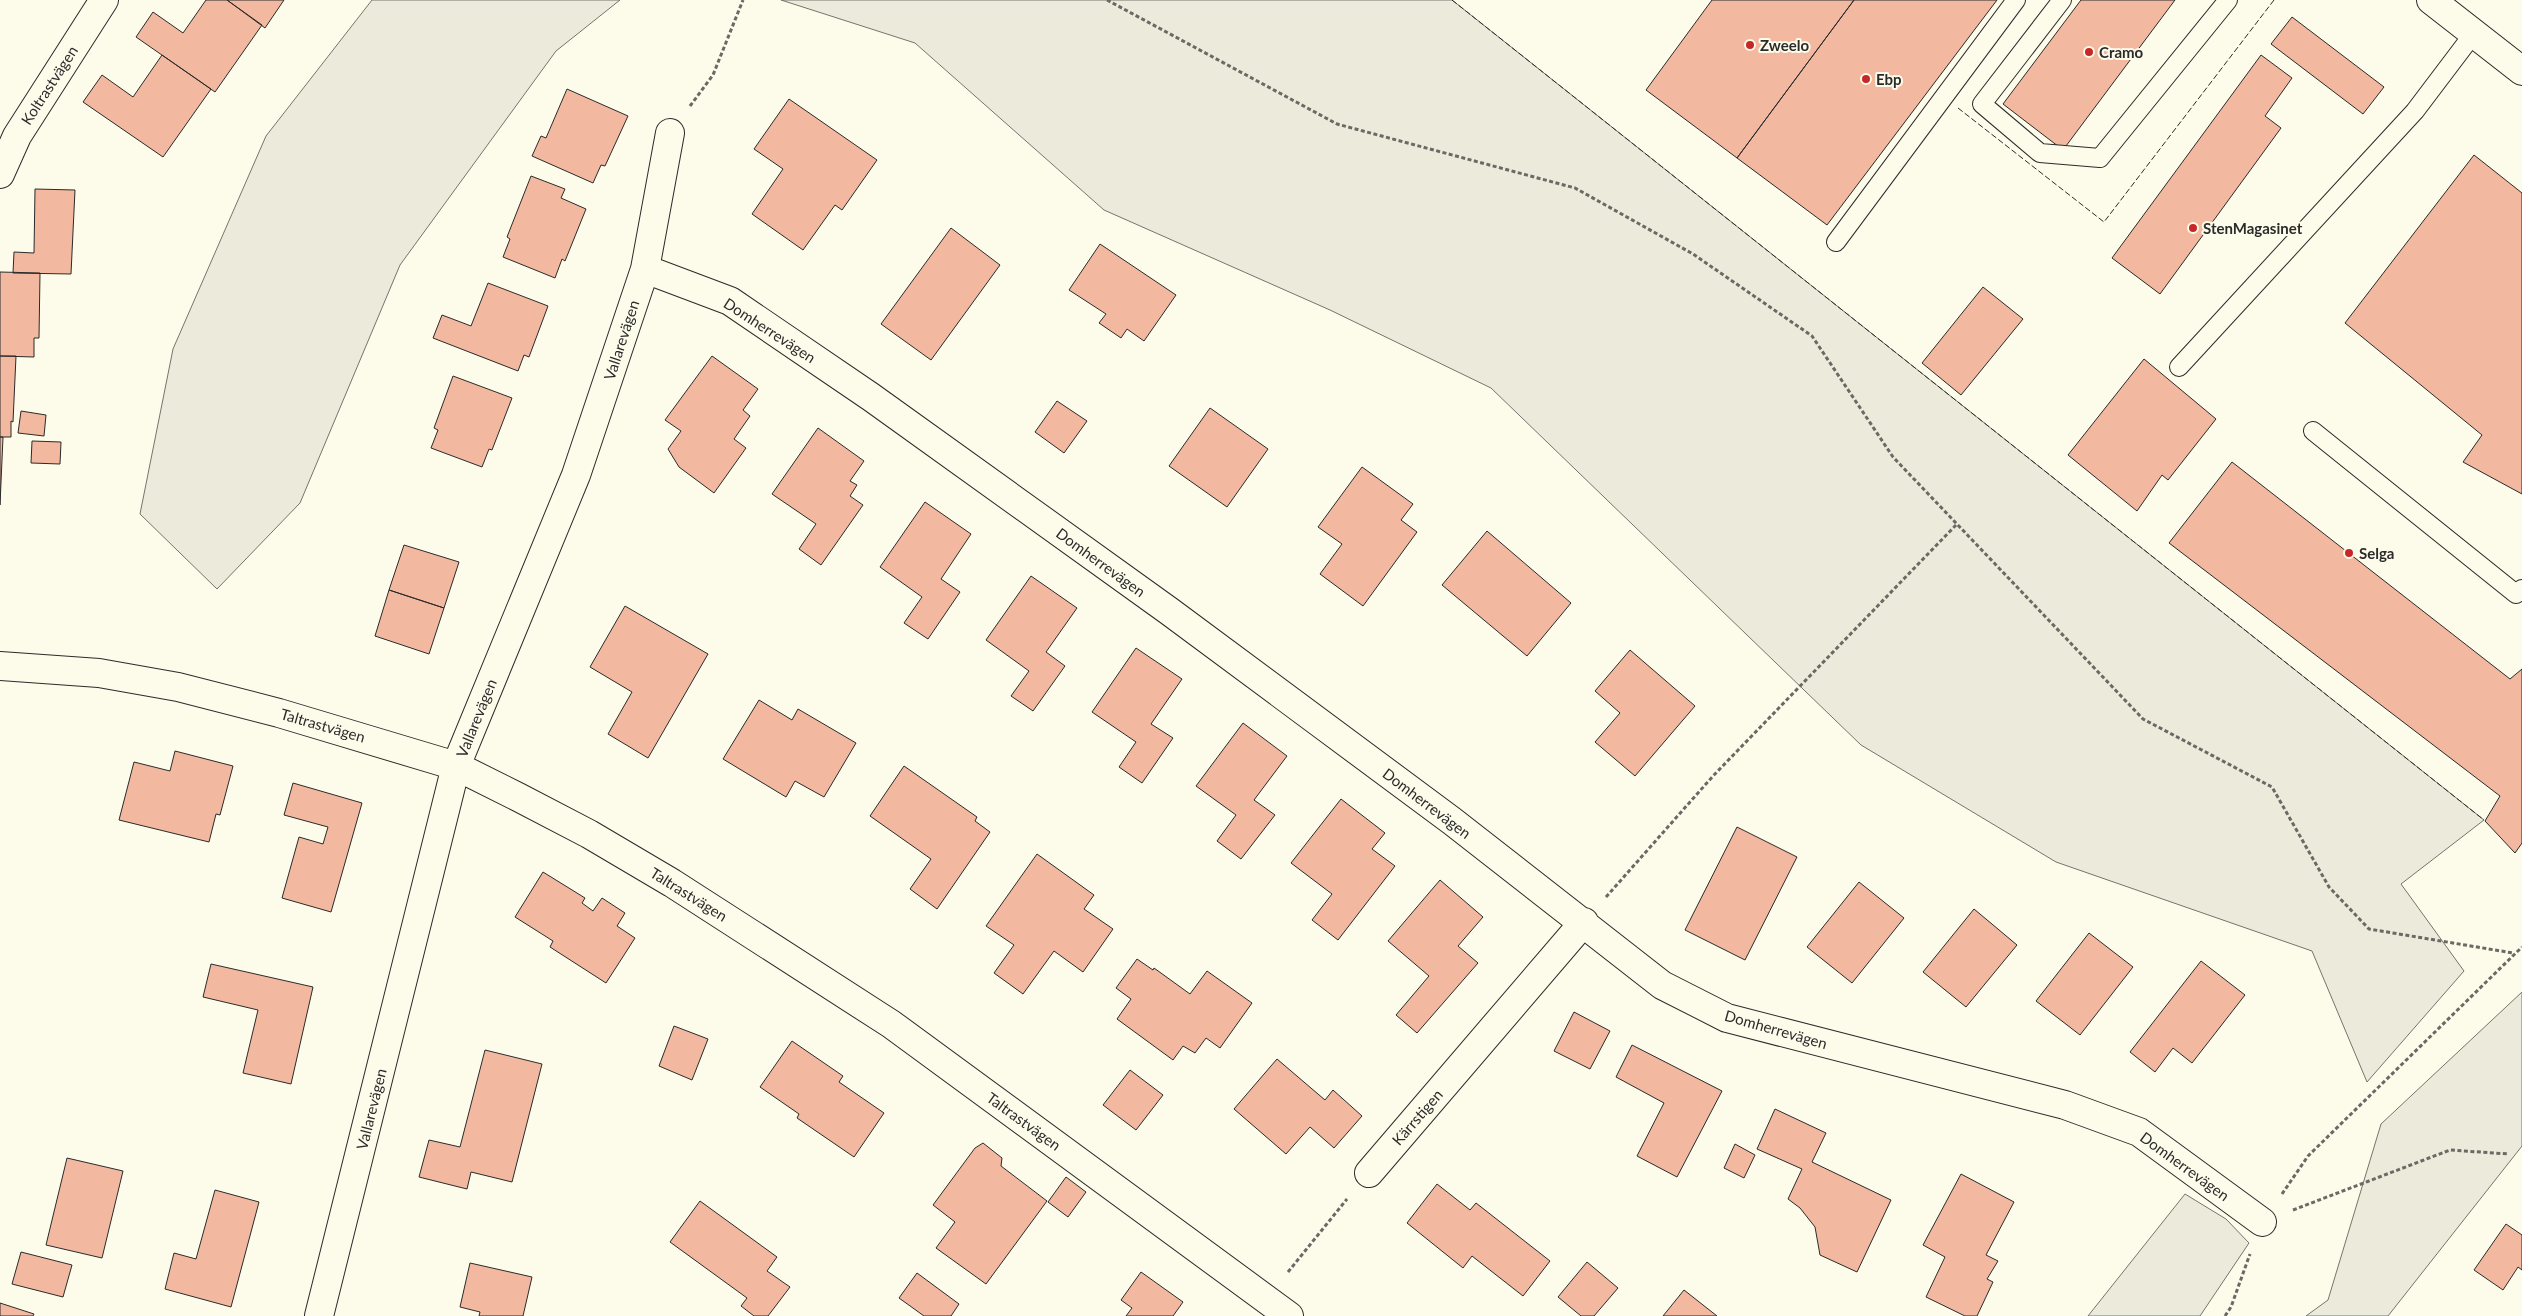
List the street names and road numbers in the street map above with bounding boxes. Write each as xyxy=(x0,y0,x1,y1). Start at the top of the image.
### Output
street label: Koltrastvägen xyxy=(17,42,81,128)
street label: Domherrevägen xyxy=(721,294,819,366)
street label: Vallarevägen xyxy=(600,298,642,382)
street label: Domherrevägen xyxy=(1053,524,1149,600)
street label: Vallarevägen xyxy=(452,676,500,760)
street label: Taltrastvägen xyxy=(279,704,367,746)
street label: Domherrevägen xyxy=(1379,764,1475,842)
street label: Taltrastvägen xyxy=(647,863,731,925)
street label: Domherrevägen xyxy=(1723,1006,1829,1052)
street label: Vallarevägen xyxy=(352,1067,390,1151)
street label: Kärrstigen xyxy=(1388,1085,1446,1149)
street label: Taltrastvägen xyxy=(983,1088,1065,1154)
street label: Domherrevägen xyxy=(2137,1128,2233,1204)

